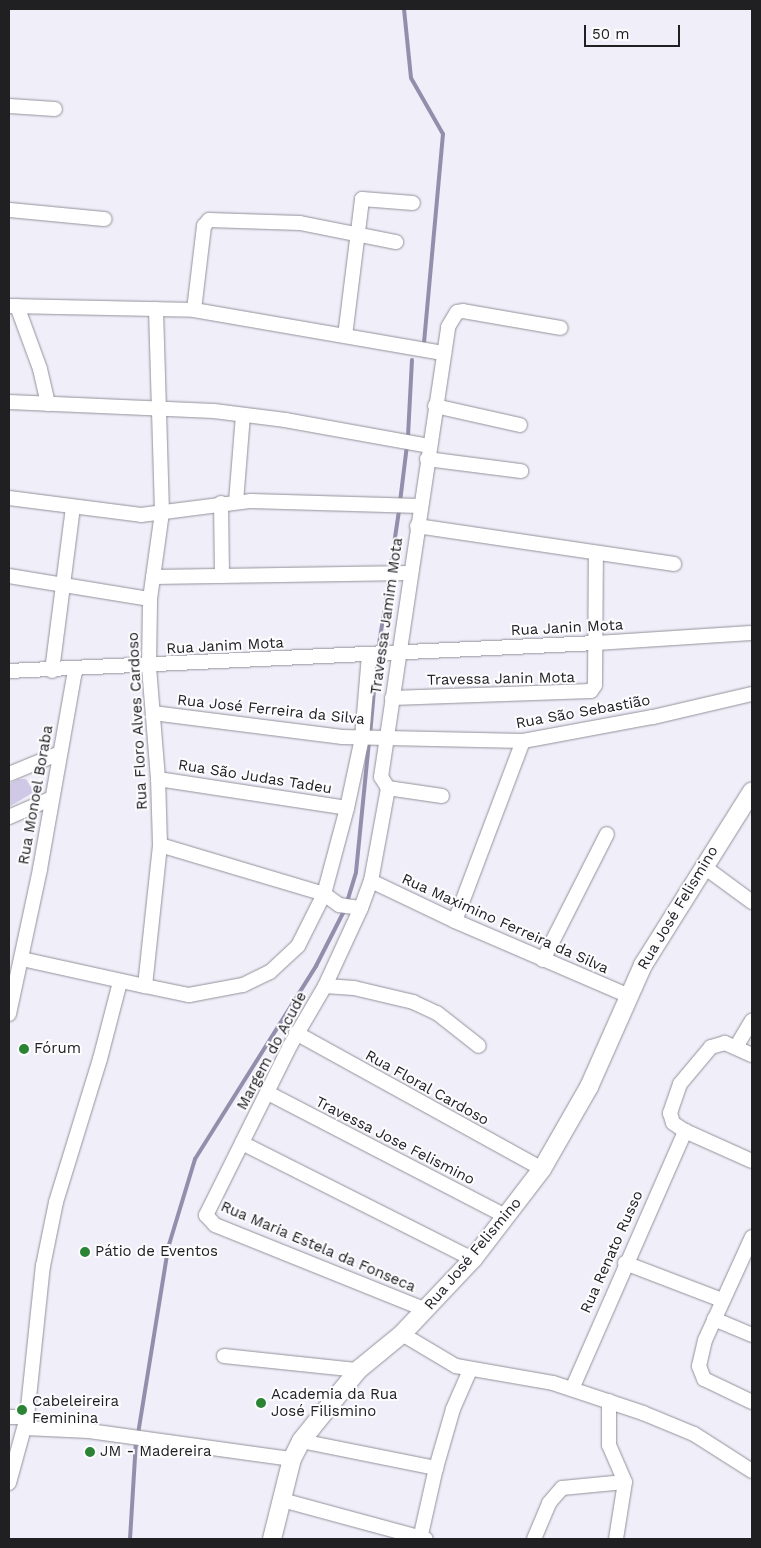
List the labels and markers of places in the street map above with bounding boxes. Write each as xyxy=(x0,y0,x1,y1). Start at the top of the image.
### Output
place label: Fórum xyxy=(34,1040,81,1058)
marker: Fórum xyxy=(18,1043,30,1055)
place label: Pátio de Eventos xyxy=(95,1243,218,1261)
marker: Pátio de Eventos xyxy=(79,1246,91,1258)
place label: Academia da Rua José Filismino xyxy=(271,1385,398,1420)
place label: Cabeleireira Feminina xyxy=(32,1392,119,1427)
marker: Academia da Rua José Filismino xyxy=(255,1397,267,1409)
marker: Cabeleireira Feminina xyxy=(16,1404,28,1416)
place label: JM - Madereira xyxy=(100,1443,211,1461)
marker: JM - Madereira xyxy=(84,1446,96,1458)

